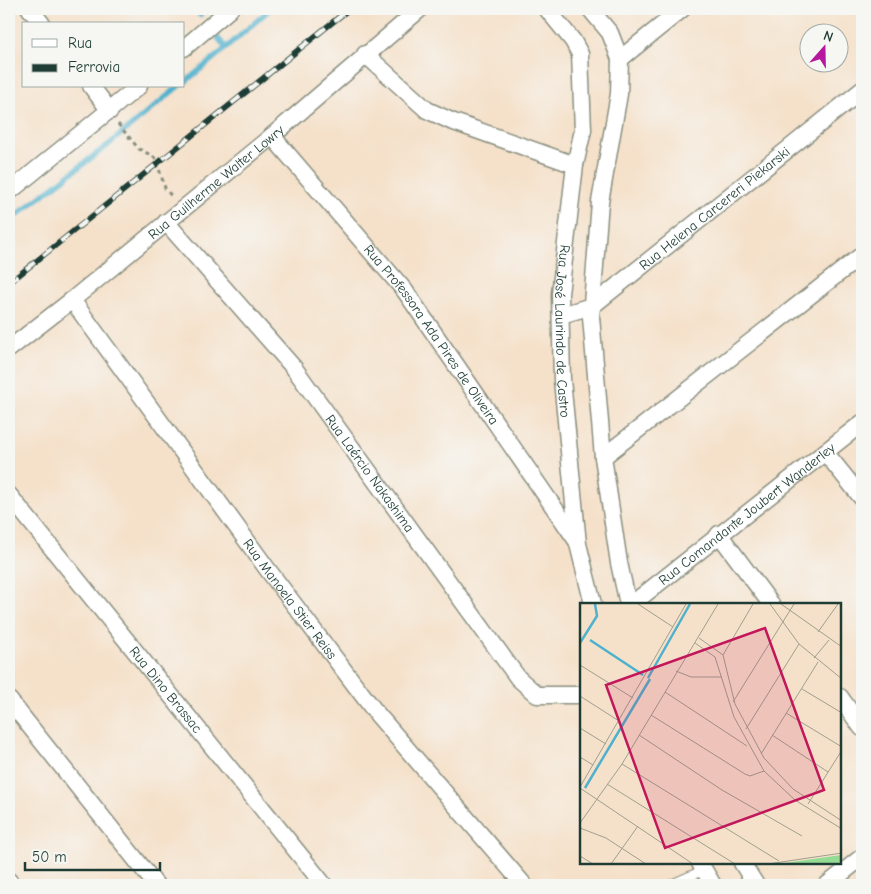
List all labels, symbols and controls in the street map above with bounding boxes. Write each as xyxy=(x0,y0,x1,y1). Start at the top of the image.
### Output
legend xyxy=(22,22,185,88)
north arrow xyxy=(798,22,848,72)
text: N xyxy=(821,27,835,46)
text: Rua xyxy=(68,34,92,52)
text: Ferrovia xyxy=(68,58,120,76)
street label: Rua Guilherme Walter Lowry xyxy=(145,121,288,243)
street label: Rua Helena Carcereri Piekarski xyxy=(636,143,793,273)
street label: Rua Professora Ada Pires de Oliveira xyxy=(360,241,503,428)
street label: Rua José Laurindo de Castro xyxy=(551,244,574,418)
street label: Rua Laércio Nakashima xyxy=(322,411,418,535)
street label: Rua Comandante Joubert Wanderley xyxy=(655,439,839,588)
street label: Rua Manoela Stier Reiss xyxy=(240,535,341,662)
inset map xyxy=(580,603,841,864)
street label: Rua Dino Brassac xyxy=(126,643,206,736)
scale bar xyxy=(25,839,160,871)
text: 50 m xyxy=(32,848,67,866)

